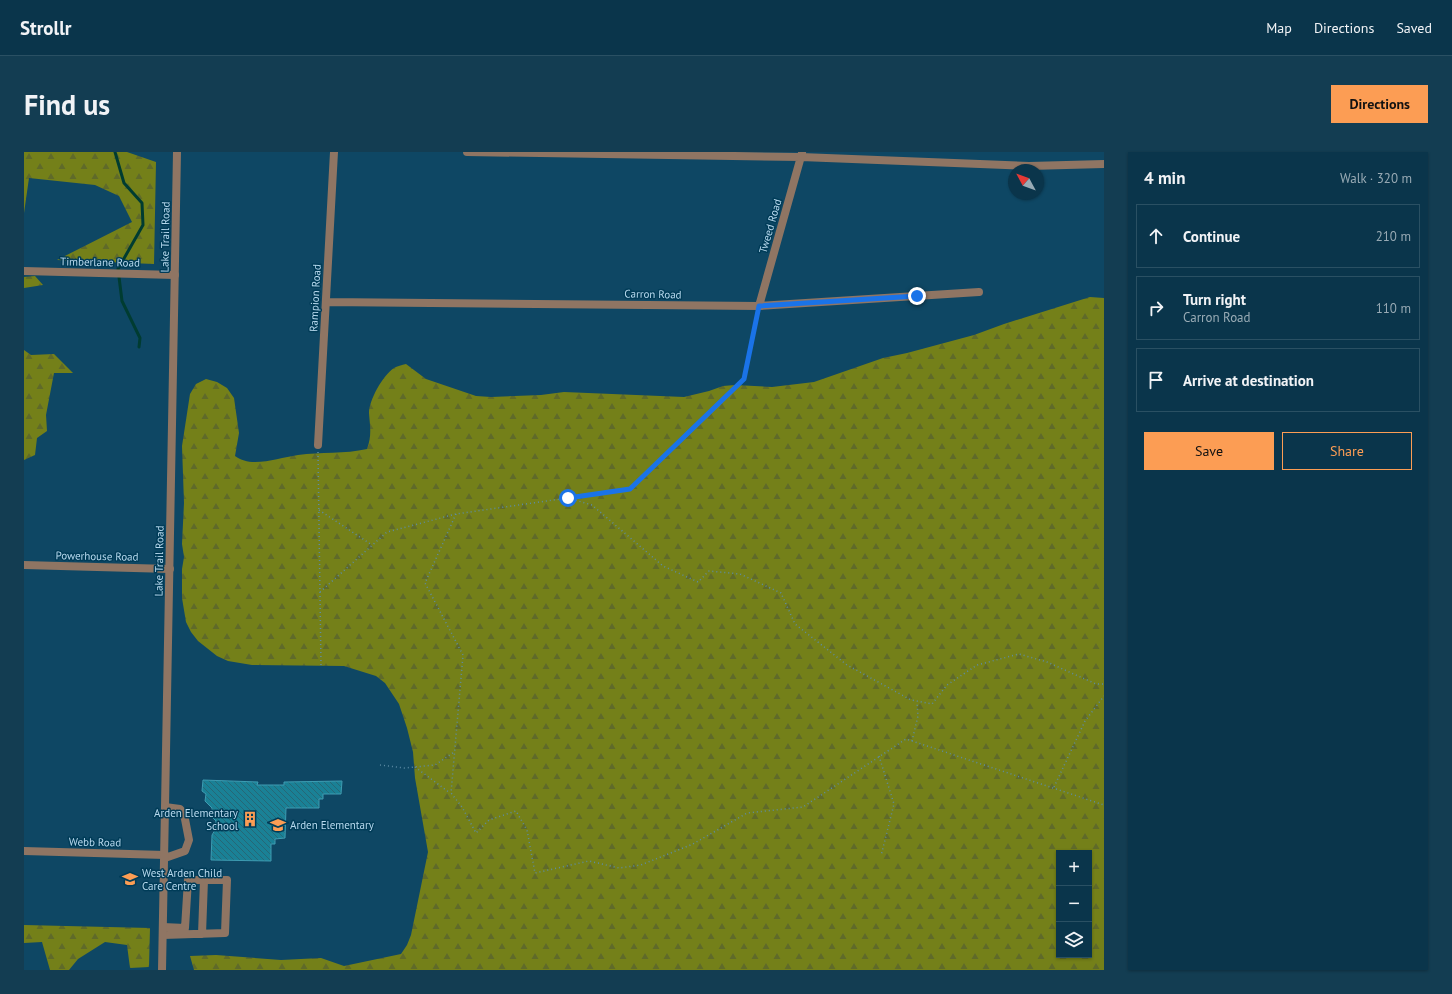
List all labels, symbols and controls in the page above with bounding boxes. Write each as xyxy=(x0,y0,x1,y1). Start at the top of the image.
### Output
text: Strollr xyxy=(20,16,71,40)
text: Map xyxy=(1266,19,1292,37)
text: Directions xyxy=(1314,19,1374,37)
text: Saved xyxy=(1396,19,1432,37)
button: Directions xyxy=(1331,85,1428,123)
text: Find us xyxy=(24,86,110,123)
north arrow xyxy=(1008,164,1044,200)
text: 4 min xyxy=(1144,167,1185,189)
text: Walk · 320 m xyxy=(1340,170,1412,187)
street label: Tweed Road xyxy=(756,197,784,255)
street label: Lake Trail Road xyxy=(157,201,173,273)
icon: ahead xyxy=(1145,225,1167,247)
text: Continue xyxy=(1183,227,1240,246)
text: 210 m xyxy=(1376,228,1411,245)
street label: Timberlane Road xyxy=(60,254,140,270)
street label: Rampion Road xyxy=(306,264,324,332)
street label: Carron Road xyxy=(624,287,682,301)
route end xyxy=(908,287,926,305)
text: Turn right xyxy=(1183,290,1246,309)
icon: right xyxy=(1145,297,1167,319)
text: 110 m xyxy=(1376,300,1411,317)
text: Carron Road xyxy=(1183,309,1251,326)
icon: arrive xyxy=(1145,369,1167,391)
text: Arrive at destination xyxy=(1183,371,1314,390)
button: Save xyxy=(1144,432,1274,470)
button: Share xyxy=(1282,432,1412,470)
route start xyxy=(559,489,577,507)
street label: Lake Trail Road xyxy=(151,525,167,597)
street label: Powerhouse Road xyxy=(55,548,139,564)
place label: Arden Elementary School xyxy=(154,806,239,833)
building icon: Arden Elementary School xyxy=(241,810,259,828)
school or university icon: Arden Elementary xyxy=(269,816,287,834)
place label: Arden Elementary xyxy=(290,818,375,832)
street label: Webb Road xyxy=(69,835,121,849)
map controls xyxy=(1056,850,1092,958)
button: + xyxy=(1056,850,1092,886)
place label: West Arden Child Care Centre xyxy=(142,866,222,893)
school or university icon: West Arden Child Care Centre xyxy=(121,870,139,888)
button: − xyxy=(1056,886,1092,922)
button: layers xyxy=(1056,922,1092,958)

